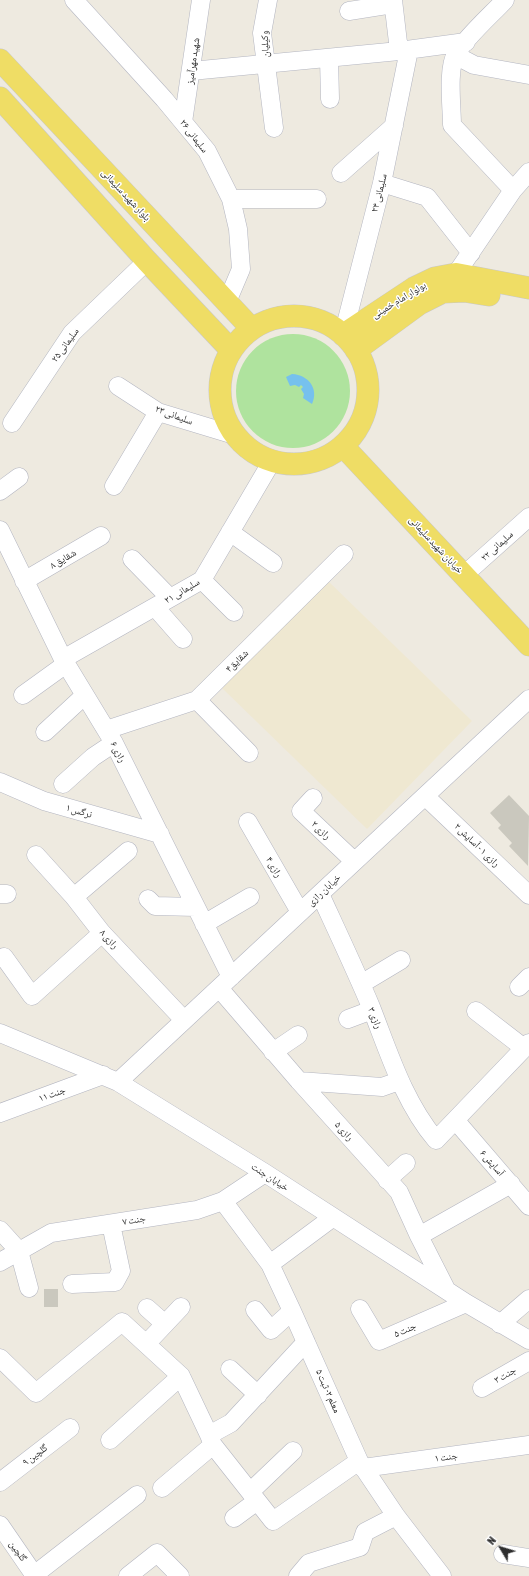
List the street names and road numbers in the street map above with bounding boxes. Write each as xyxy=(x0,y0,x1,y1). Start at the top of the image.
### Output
street label: وکیلیان xyxy=(258,30,272,58)
street label: شهید مهرآمیز xyxy=(184,37,202,85)
street label: سلیمانی ۲۶ xyxy=(177,117,211,155)
street label: بلوار شهید سلیمانی xyxy=(99,167,153,223)
street label: سلیمانی ۲۴ xyxy=(368,173,390,213)
street label: بولوار امام خمینی xyxy=(370,279,428,321)
street label: سلیمانی ۲۵ xyxy=(49,326,81,364)
street label: سلیمانی ۲۳ xyxy=(154,403,194,427)
street label: خیابان شهید سلیمانی xyxy=(406,514,466,576)
street label: سلیمانی ۲۲ xyxy=(478,528,516,564)
street label: شقایق ۸ xyxy=(48,547,78,571)
street label: سلیمانی ۲۱ xyxy=(162,576,202,606)
street label: شقایق۴ xyxy=(223,647,251,675)
street label: رازی ۶ xyxy=(108,739,128,765)
street label: نرگس ۱ xyxy=(64,802,94,820)
street label: رازی ۲ xyxy=(309,818,333,842)
street label: رازی ۱ - آسایش ۲ xyxy=(452,820,502,870)
street label: رازی ۴ xyxy=(263,854,285,880)
street label: خیابان رازی xyxy=(305,872,343,908)
street label: رازی ۸ xyxy=(97,927,121,951)
street label: رازی ۳ xyxy=(365,1006,385,1030)
street label: جنت ۱۱ xyxy=(37,1084,67,1104)
street label: رازی ۵ xyxy=(332,1119,356,1143)
street label: آسایش ۶ xyxy=(477,1147,507,1179)
street label: خیابان جنت xyxy=(249,1160,291,1194)
street label: جنت ۷ xyxy=(122,1212,146,1228)
street label: جنت ۵ xyxy=(392,1320,418,1340)
street label: جنت ۳ xyxy=(492,1364,518,1386)
street label: معلم ۲- ثبت ۵ xyxy=(313,1367,343,1415)
street label: گلچین ۹ xyxy=(20,1442,50,1468)
street label: جنت ۱ xyxy=(434,1449,458,1465)
street label: گلچین xyxy=(7,1538,29,1564)

